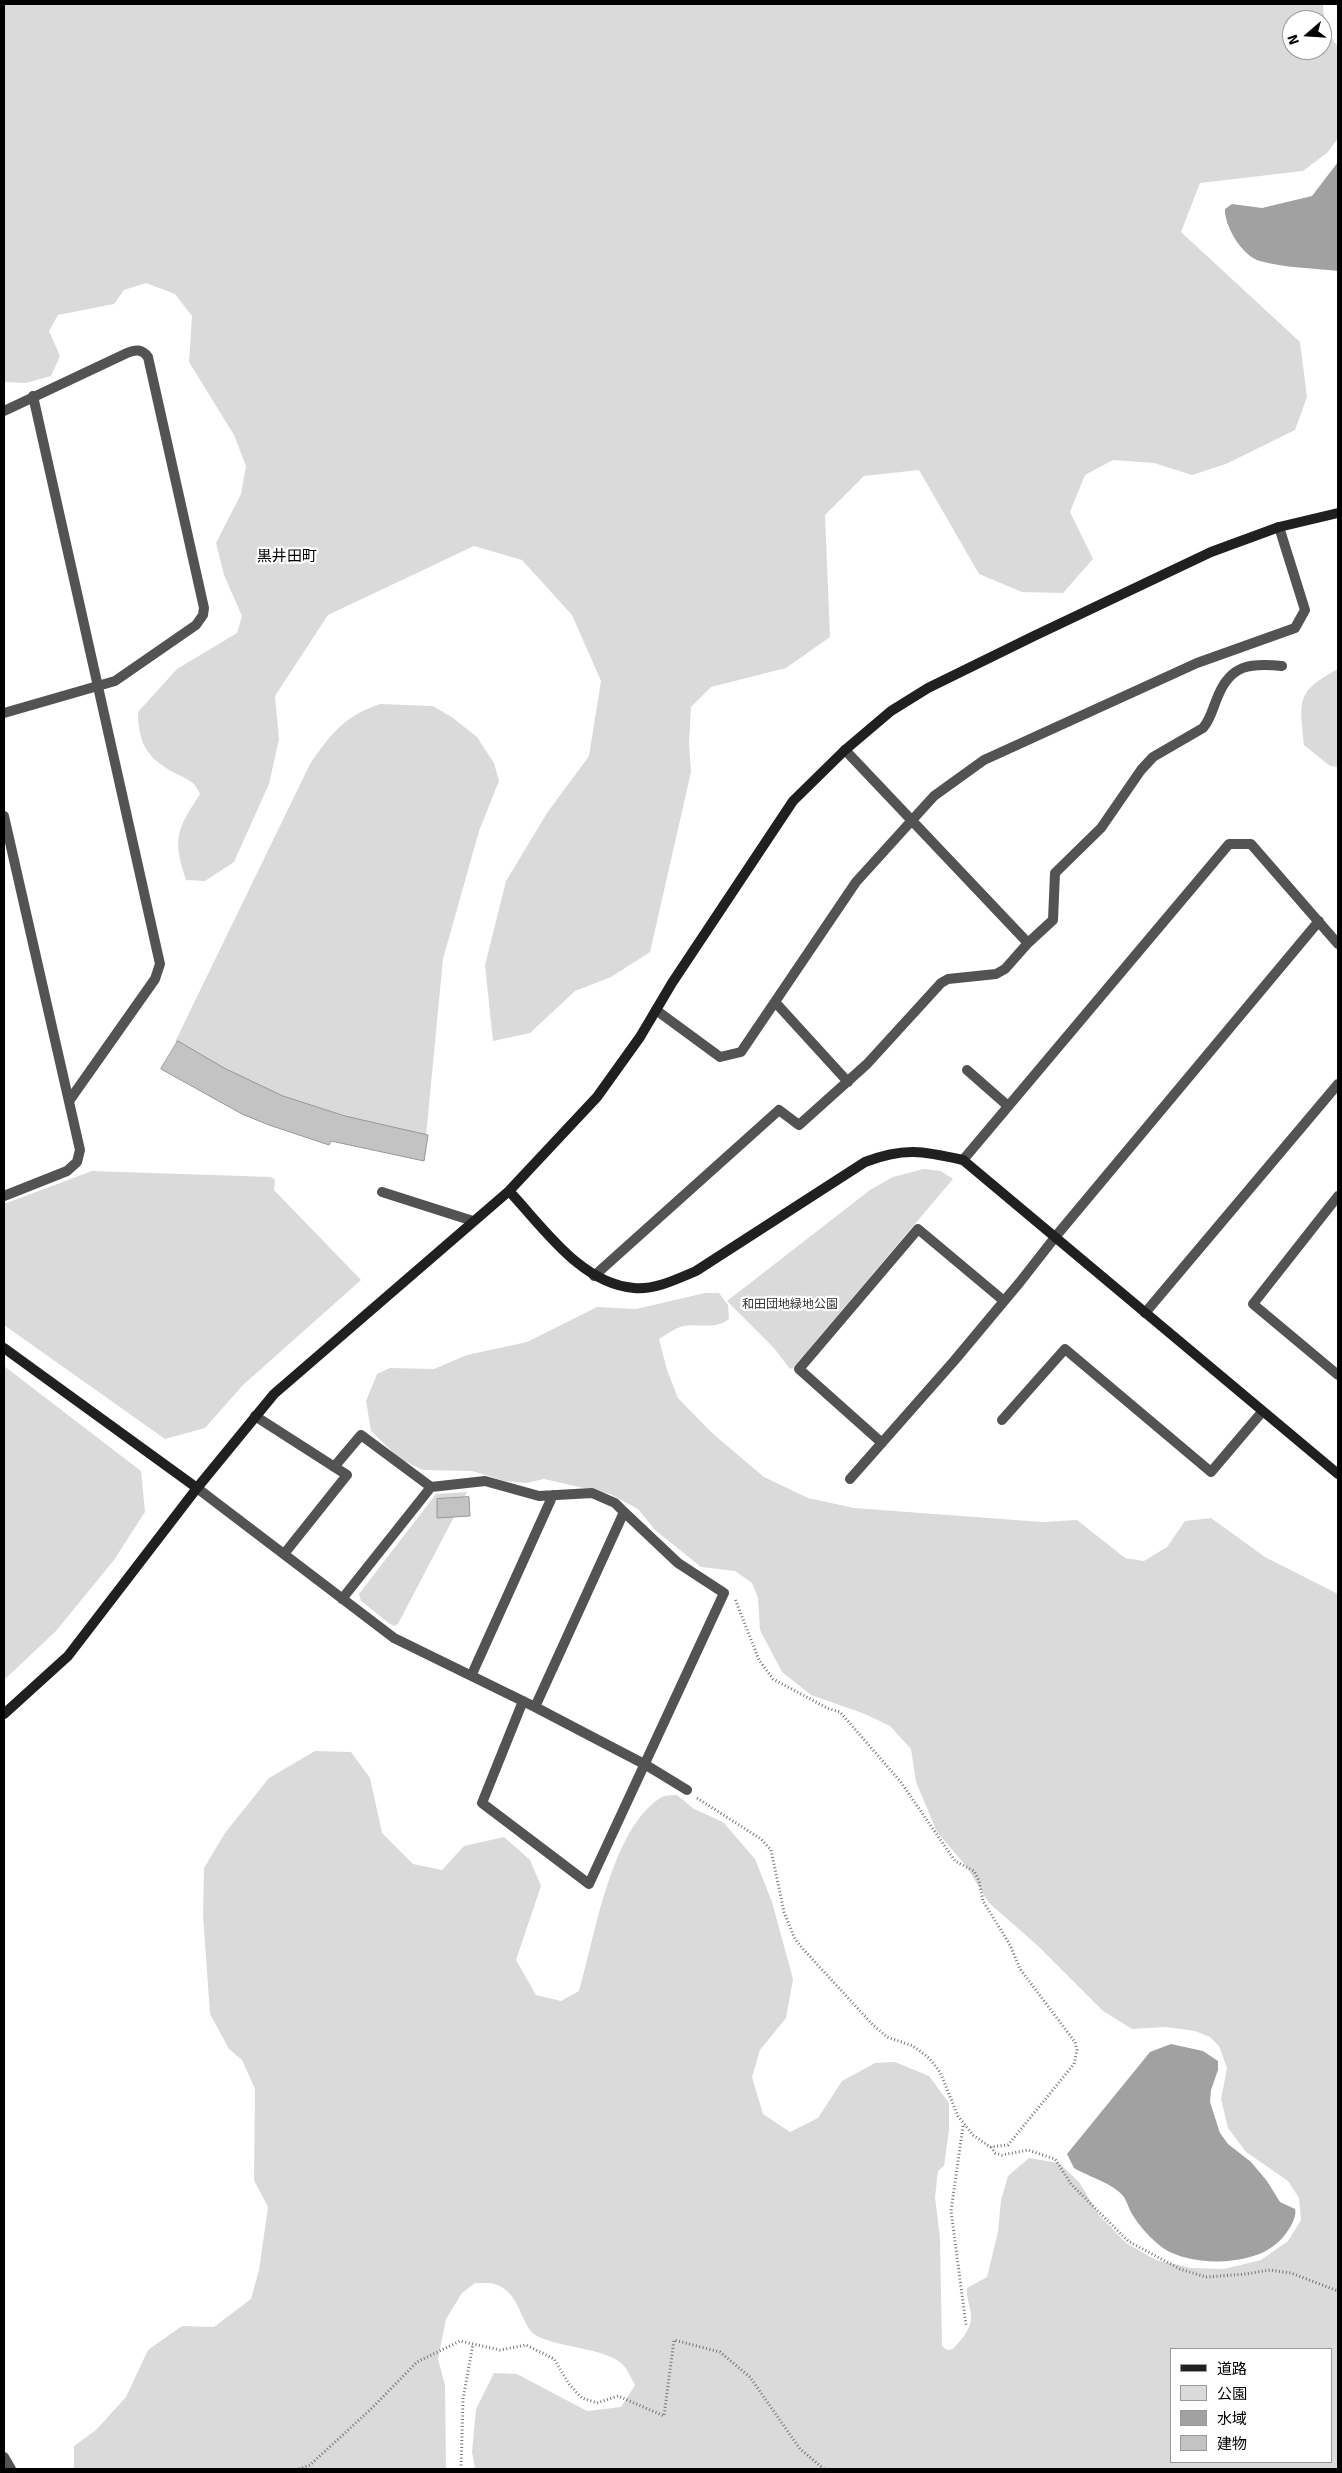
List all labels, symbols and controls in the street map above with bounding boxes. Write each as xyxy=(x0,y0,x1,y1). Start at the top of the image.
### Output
north arrow xyxy=(1282,10,1332,60)
text: N xyxy=(1284,32,1303,47)
district label: 黒井田町 xyxy=(257,548,317,566)
park label: 和田団地緑地公園 xyxy=(742,1298,838,1312)
legend xyxy=(1170,2348,1332,2463)
text: 道路 xyxy=(1217,2360,1247,2378)
text: 公園 xyxy=(1217,2385,1247,2403)
text: 水域 xyxy=(1217,2410,1247,2428)
text: 建物 xyxy=(1217,2435,1247,2453)

